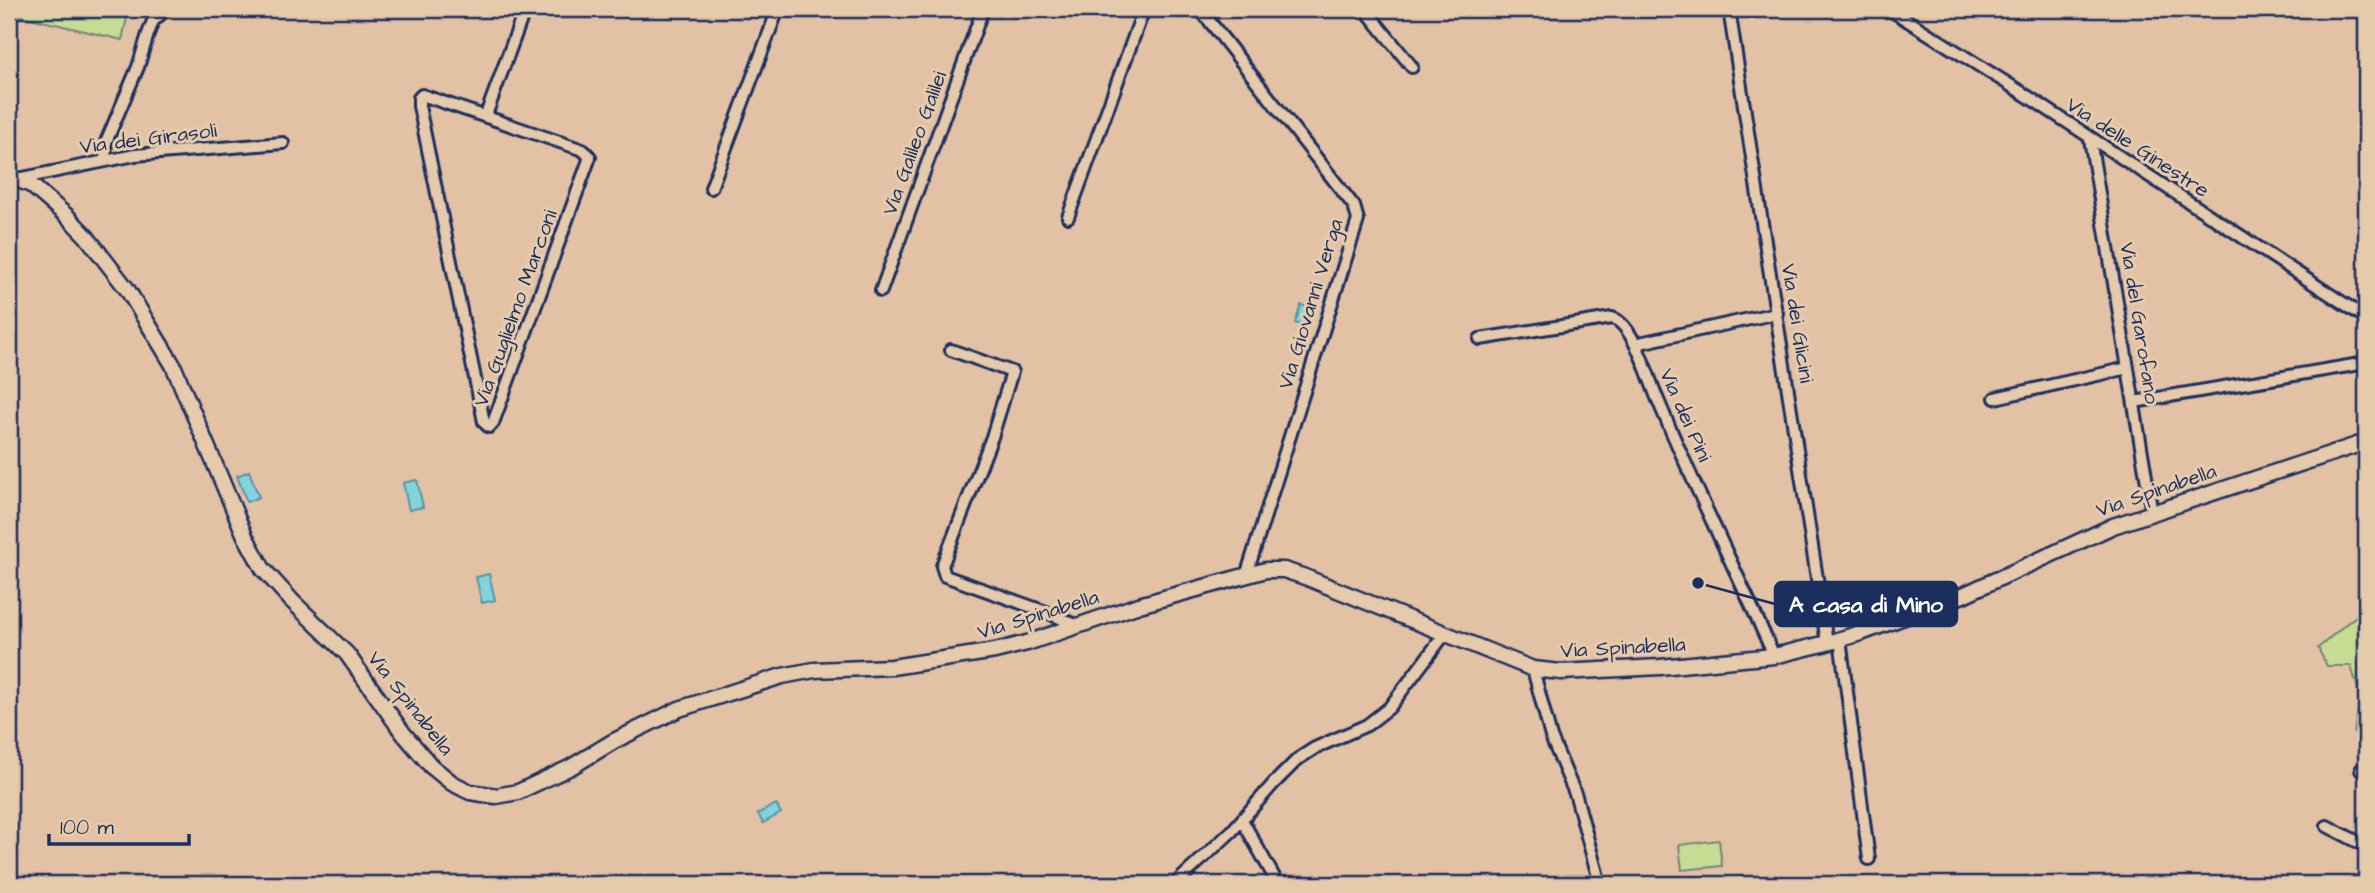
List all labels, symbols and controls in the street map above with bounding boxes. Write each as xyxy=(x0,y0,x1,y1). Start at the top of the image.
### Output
street label: Via Galileo Galilei xyxy=(875,67,954,219)
street label: Via delle Ginestre xyxy=(2060,90,2215,205)
street label: Via dei Girasoli xyxy=(78,116,218,161)
street label: Via Guglielmo Marconi xyxy=(466,206,566,411)
street label: Via Giovanni Verga xyxy=(1271,215,1352,393)
street label: Via del Garofano xyxy=(2112,240,2167,406)
street label: Via dei Glicini xyxy=(1774,261,1821,385)
street label: Via dei Pini xyxy=(1652,364,1719,467)
street label: Via Spinabella xyxy=(2092,456,2221,526)
street label: Via Spinabella xyxy=(974,582,1103,648)
callout: A casa di Mino xyxy=(1775,582,1957,626)
text: A casa di Mino xyxy=(1789,589,1943,621)
street label: Via Spinabella xyxy=(1560,630,1687,666)
street label: Via Spinabella xyxy=(360,645,461,763)
scale bar xyxy=(49,802,189,846)
text: 100 m xyxy=(60,813,115,842)

